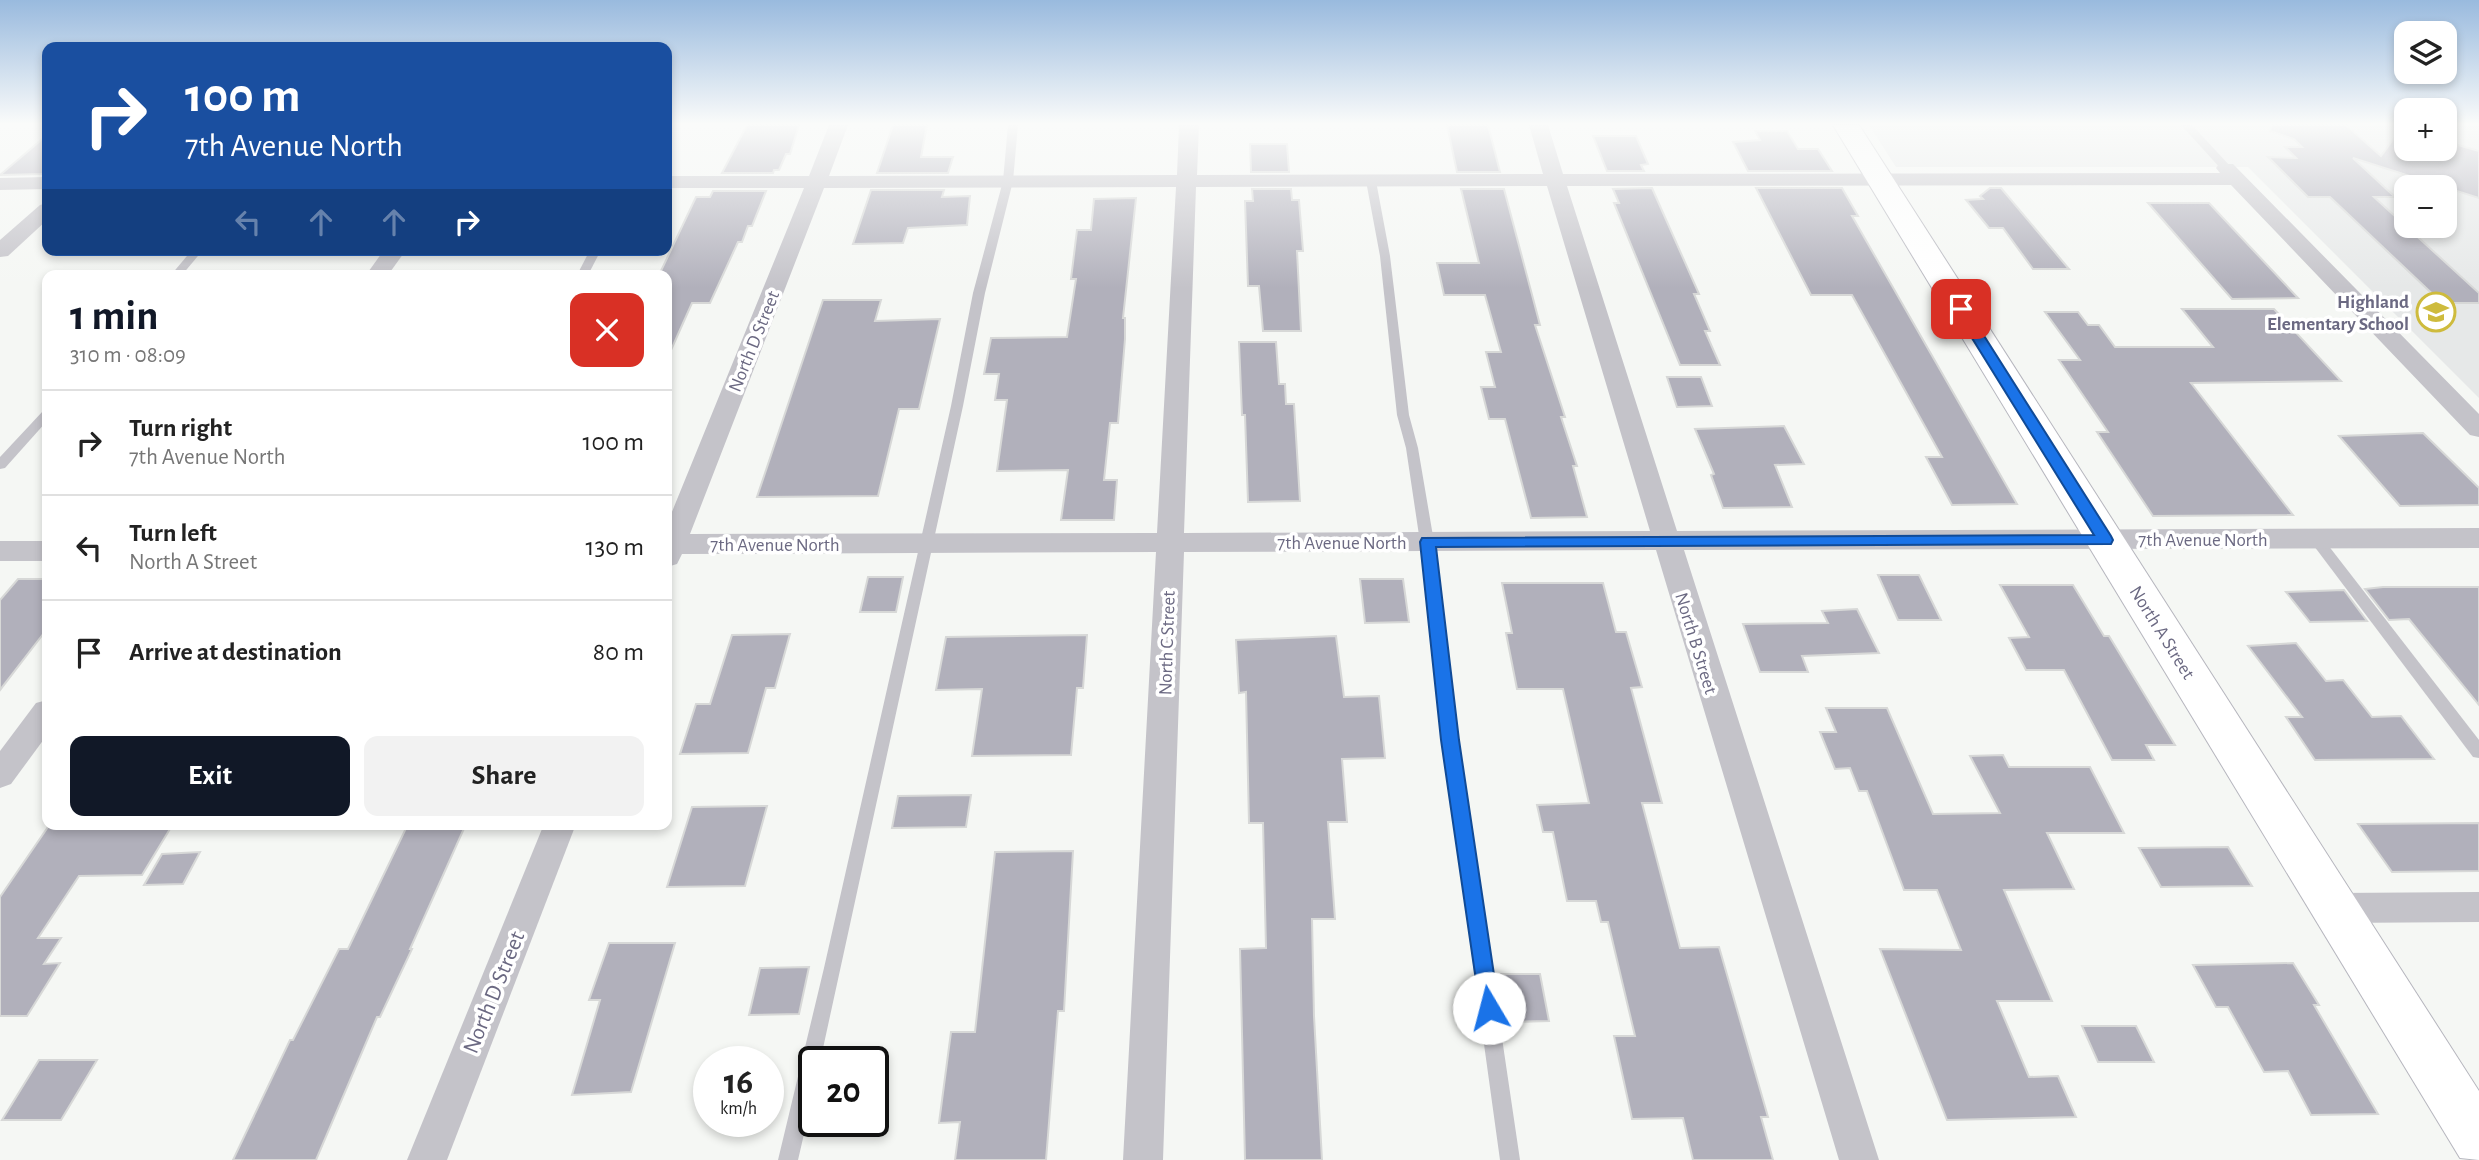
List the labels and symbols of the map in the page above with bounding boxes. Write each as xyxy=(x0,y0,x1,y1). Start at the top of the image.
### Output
pin xyxy=(1931,279,1991,339)
street label: North D Street xyxy=(726,288,783,395)
school or university icon: Highland Elementary School xyxy=(2415,291,2457,333)
place label: Highland Elementary School xyxy=(2267,293,2409,334)
street label: 7th Avenue North xyxy=(2138,531,2268,550)
street label: 7th Avenue North xyxy=(1277,534,1407,553)
street label: 7th Avenue North xyxy=(710,536,840,555)
street label: North A Street xyxy=(2126,583,2198,683)
street label: North C Street xyxy=(1156,590,1179,696)
street label: North B Street xyxy=(1671,590,1720,696)
street label: North D Street xyxy=(459,928,530,1057)
position arrow xyxy=(1452,971,1526,1045)
speed limit sign: 20 xyxy=(798,1046,889,1137)

